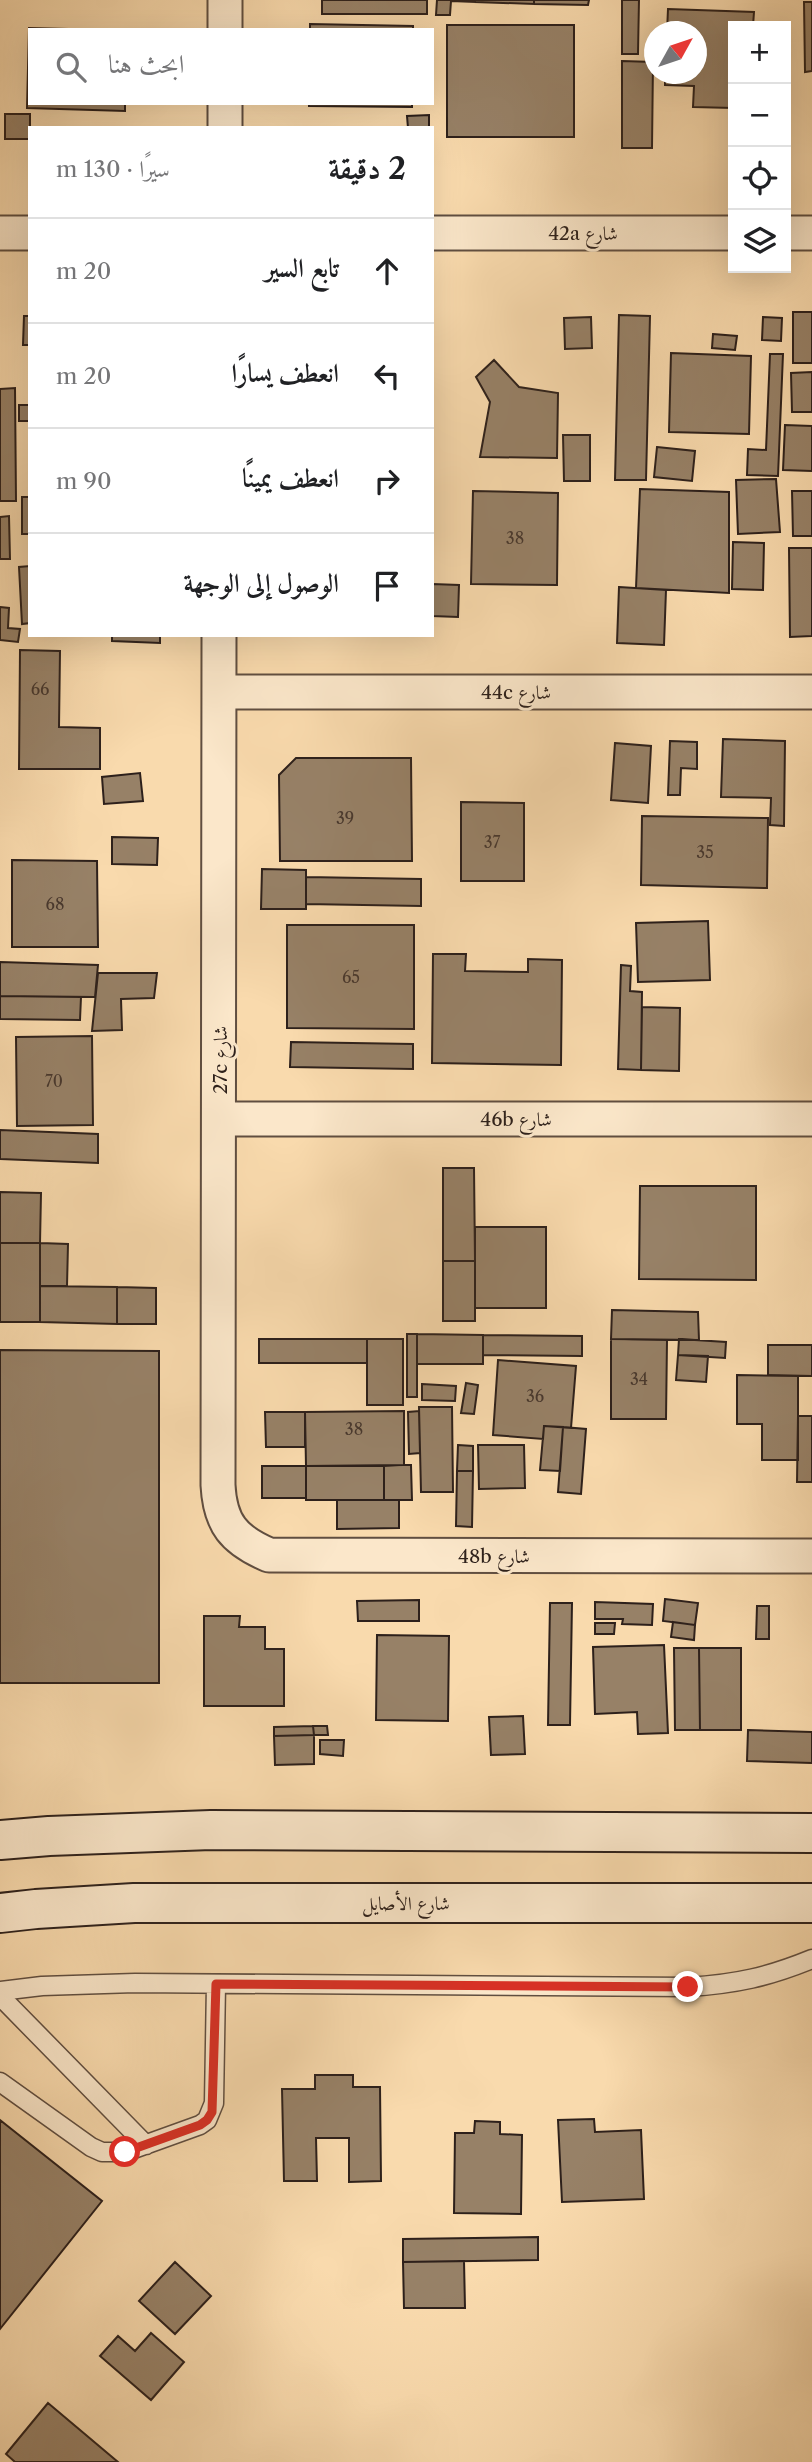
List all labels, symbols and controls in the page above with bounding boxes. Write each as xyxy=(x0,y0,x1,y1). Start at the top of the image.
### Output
north arrow xyxy=(644,21,707,84)
map controls xyxy=(728,21,791,273)
button: + xyxy=(728,21,791,84)
search box xyxy=(28,28,434,105)
icon: search xyxy=(52,48,90,86)
text: ابحث هنا xyxy=(108,48,184,80)
button: − xyxy=(728,84,791,147)
button: locate xyxy=(728,147,791,210)
text: 2 دقيقة xyxy=(328,150,406,187)
text: سيرًا · 130 m xyxy=(56,155,170,183)
button: layers xyxy=(728,210,791,273)
street label: 42a شارع xyxy=(548,222,618,249)
text: تابع السير xyxy=(265,252,339,284)
icon: ahead xyxy=(368,252,406,290)
text: 20 m xyxy=(56,257,111,285)
text: انعطف يسارًا xyxy=(231,357,339,389)
icon: left xyxy=(368,357,406,395)
text: 20 m xyxy=(56,362,111,390)
text: انعطف يمينًا xyxy=(242,462,339,494)
icon: right xyxy=(368,462,406,500)
text: 90 m xyxy=(56,467,112,495)
house number: 38 xyxy=(506,528,524,548)
text: الوصول إلى الوجهة xyxy=(184,567,339,599)
icon: arrive xyxy=(368,567,406,605)
house number: 66 xyxy=(31,679,49,699)
street label: 44c شارع xyxy=(481,681,551,708)
house number: 39 xyxy=(336,808,354,828)
house number: 37 xyxy=(484,832,500,852)
house number: 35 xyxy=(696,842,714,862)
house number: 68 xyxy=(46,894,64,914)
house number: 65 xyxy=(342,967,360,987)
street label: 27c شارع xyxy=(209,1026,236,1094)
house number: 70 xyxy=(45,1071,63,1091)
street label: 46b شارع xyxy=(480,1108,552,1135)
house number: 34 xyxy=(630,1369,648,1389)
house number: 36 xyxy=(526,1386,544,1406)
house number: 38 xyxy=(345,1419,363,1439)
street label: 48b شارع xyxy=(458,1545,530,1572)
street label: شارع الأصايل xyxy=(362,1890,450,1919)
route end xyxy=(672,1971,703,2002)
route start xyxy=(109,2136,140,2167)

